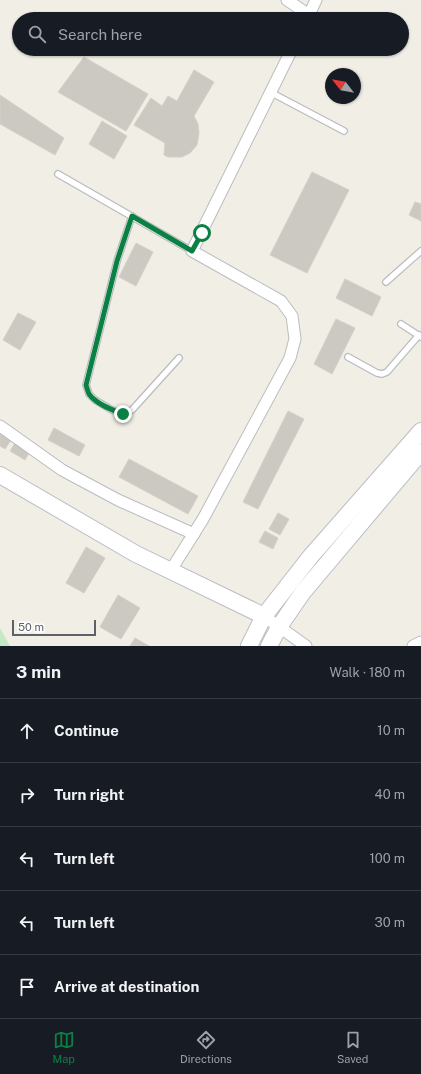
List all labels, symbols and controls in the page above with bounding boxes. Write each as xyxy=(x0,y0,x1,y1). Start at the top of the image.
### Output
search box xyxy=(12,12,409,56)
icon: search xyxy=(26,23,48,45)
text: Search here xyxy=(58,26,142,43)
north arrow xyxy=(325,68,361,104)
route start xyxy=(193,224,211,242)
route end xyxy=(114,405,132,423)
scale bar xyxy=(12,618,96,637)
text: 50 m xyxy=(18,621,44,633)
text: 3 min xyxy=(16,662,61,682)
text: Walk · 180 m xyxy=(330,665,405,680)
icon: ahead xyxy=(16,720,38,742)
text: Continue xyxy=(54,722,119,739)
text: 10 m xyxy=(377,723,405,738)
icon: right xyxy=(16,784,38,806)
text: Turn right xyxy=(54,786,124,803)
text: 40 m xyxy=(374,787,405,802)
icon: left xyxy=(16,848,38,870)
text: Turn left xyxy=(54,850,115,867)
text: 100 m xyxy=(369,851,405,866)
icon: left xyxy=(16,912,38,934)
text: Turn left xyxy=(54,914,115,931)
text: 30 m xyxy=(375,915,405,930)
icon: arrive xyxy=(16,976,38,998)
text: Arrive at destination xyxy=(54,978,199,995)
tab: Map xyxy=(53,1029,75,1065)
tab: Directions xyxy=(180,1029,232,1065)
tab: Saved xyxy=(337,1029,368,1065)

